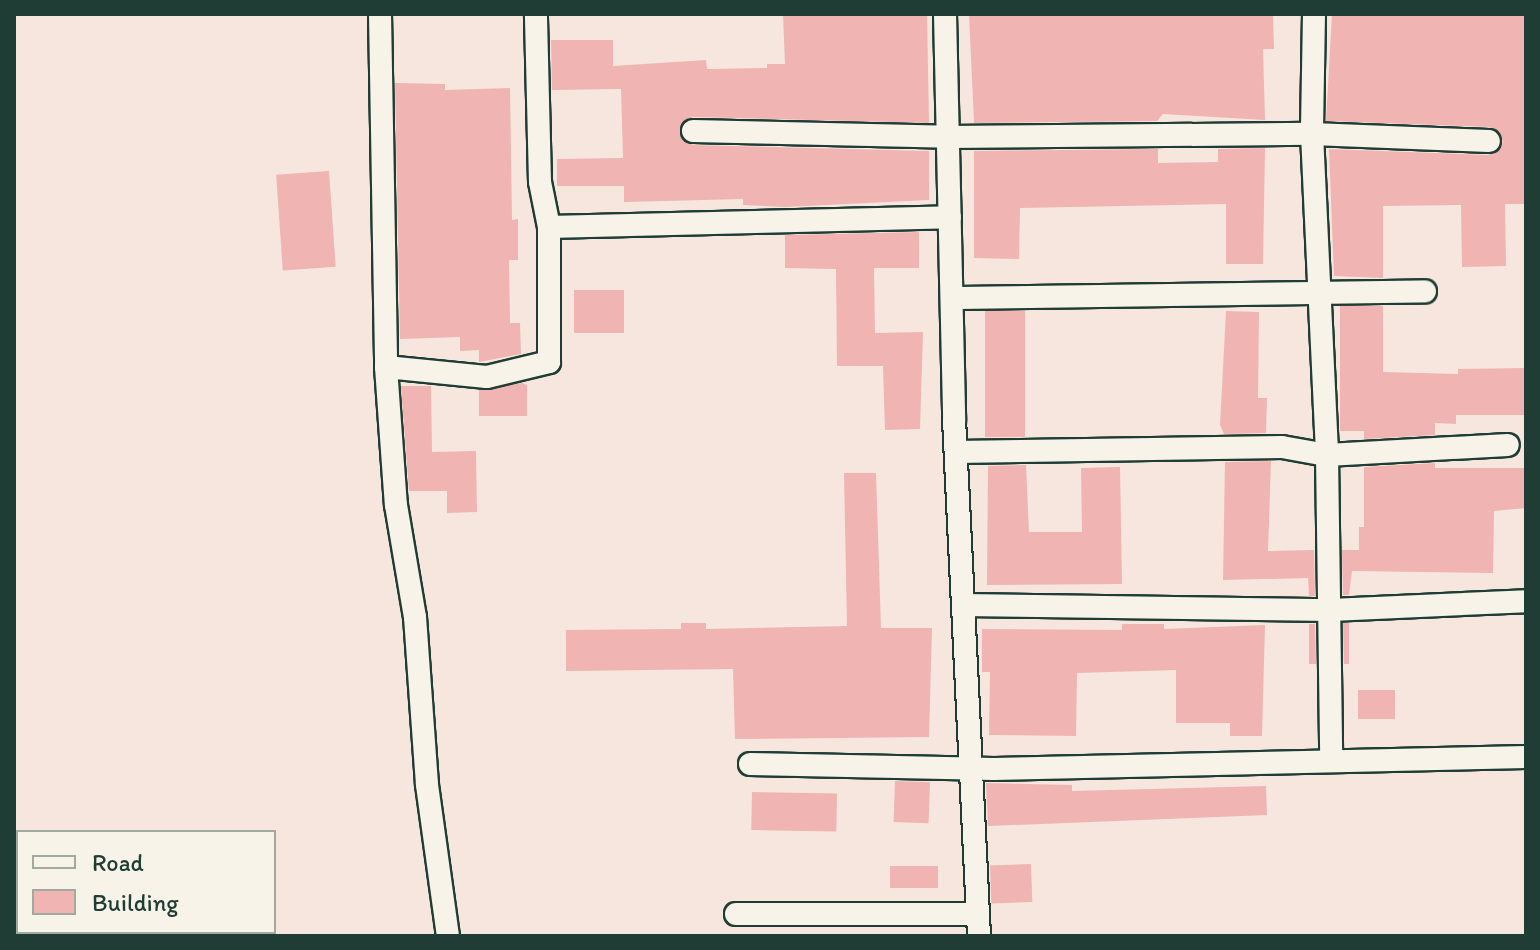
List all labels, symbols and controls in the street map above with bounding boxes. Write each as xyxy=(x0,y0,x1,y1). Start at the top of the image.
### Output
legend xyxy=(16,830,276,934)
text: Road xyxy=(92,848,144,877)
text: Building xyxy=(92,888,179,917)

